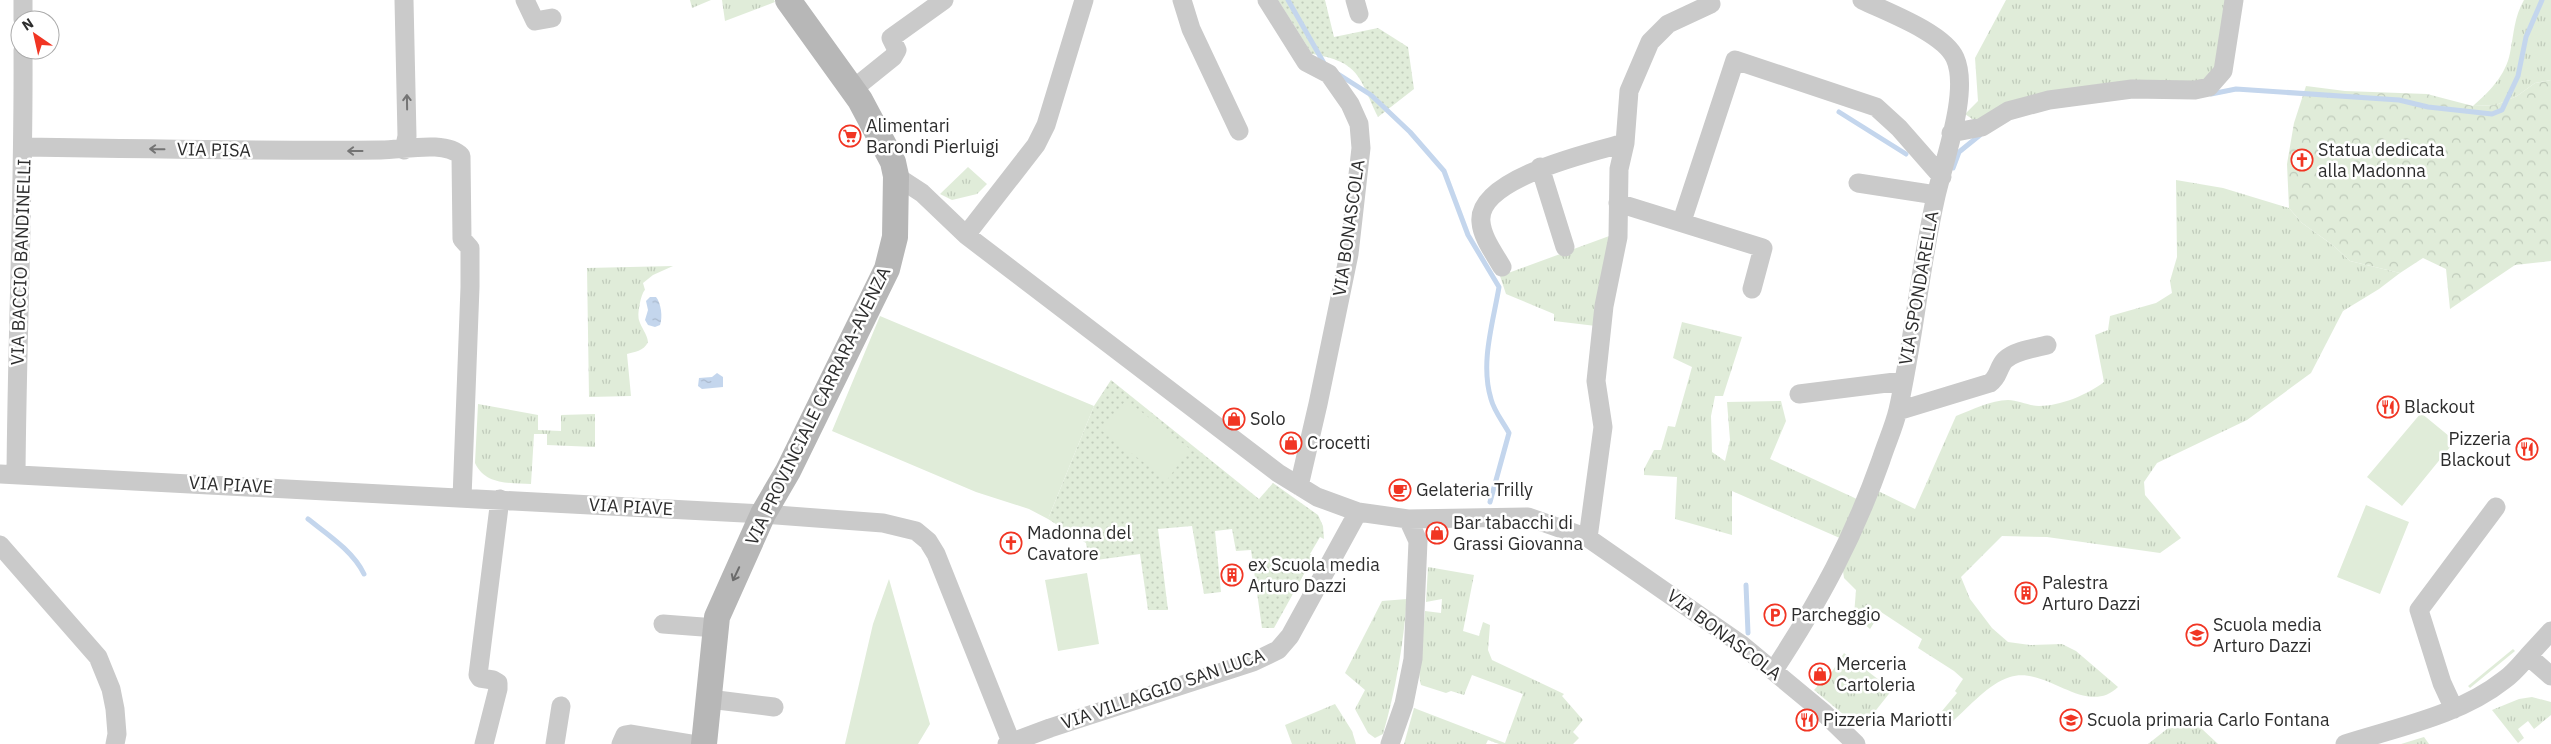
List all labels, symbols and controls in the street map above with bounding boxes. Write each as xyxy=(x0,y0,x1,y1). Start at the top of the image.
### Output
north arrow xyxy=(10,10,60,60)
text: N xyxy=(18,14,37,35)
one-way arrow xyxy=(402,94,411,110)
place label: Alimentari Barondi Pierluigi xyxy=(866,114,999,158)
supermarket icon: Alimentari Barondi Pierluigi xyxy=(838,124,862,148)
street label: VIA PISA xyxy=(177,137,252,162)
place label: Statua dedicata alla Madonna xyxy=(2318,138,2445,182)
one-way arrow xyxy=(150,145,166,154)
one-way arrow xyxy=(347,146,364,156)
church icon: Statua dedicata alla Madonna xyxy=(2290,148,2314,172)
street label: VIA BACCIO BANDINELLI xyxy=(5,158,36,366)
street label: VIA BONASCOLA xyxy=(1328,158,1370,298)
street label: VIA SPONDARELLA xyxy=(1894,209,1943,367)
street label: VIA PROVINCIALE CARRARA-AVENZA xyxy=(740,262,895,549)
restaurant icon: Blackout xyxy=(2376,395,2400,419)
place label: Blackout xyxy=(2404,395,2475,418)
shop icon: Solo xyxy=(1222,407,1246,431)
place label: Solo xyxy=(1250,407,1286,430)
place label: Pizzeria Blackout xyxy=(2440,427,2511,471)
shop icon: Crocetti xyxy=(1279,431,1303,455)
place label: Crocetti xyxy=(1307,431,1371,454)
restaurant icon: Pizzeria Blackout xyxy=(2515,437,2539,461)
street label: VIA PIAVE xyxy=(188,471,274,498)
cafe icon: Gelateria Trilly xyxy=(1388,478,1412,502)
place label: Gelateria Trilly xyxy=(1416,478,1533,501)
street label: VIA PIAVE xyxy=(588,493,674,520)
place label: Bar tabacchi di Grassi Giovanna xyxy=(1453,511,1584,555)
place label: Madonna del Cavatore xyxy=(1027,521,1131,565)
shop icon: Bar tabacchi di Grassi Giovanna xyxy=(1425,521,1449,545)
church icon: Madonna del Cavatore xyxy=(999,531,1023,555)
place label: ex Scuola media Arturo Dazzi xyxy=(1248,553,1380,597)
building icon: ex Scuola media Arturo Dazzi xyxy=(1220,563,1244,587)
one-way arrow xyxy=(730,566,740,581)
place label: Palestra Arturo Dazzi xyxy=(2042,571,2141,615)
building icon: Palestra Arturo Dazzi xyxy=(2014,581,2038,605)
street label: VIA BONASCOLA xyxy=(1662,584,1787,686)
parking icon: Parcheggio xyxy=(1763,603,1787,627)
place label: Parcheggio xyxy=(1791,603,1881,626)
place label: Scuola media Arturo Dazzi xyxy=(2213,613,2322,657)
school or university icon: Scuola media Arturo Dazzi xyxy=(2185,623,2209,647)
street label: VIA VILLAGGIO SAN LUCA xyxy=(1058,643,1268,734)
place label: Merceria Cartoleria xyxy=(1836,652,1916,696)
shop icon: Merceria Cartoleria xyxy=(1808,662,1832,686)
restaurant icon: Pizzeria Mariotti xyxy=(1795,708,1819,732)
place label: Pizzeria Mariotti xyxy=(1823,708,1952,731)
school or university icon: Scuola primaria Carlo Fontana xyxy=(2059,708,2083,732)
place label: Scuola primaria Carlo Fontana xyxy=(2087,708,2330,731)

